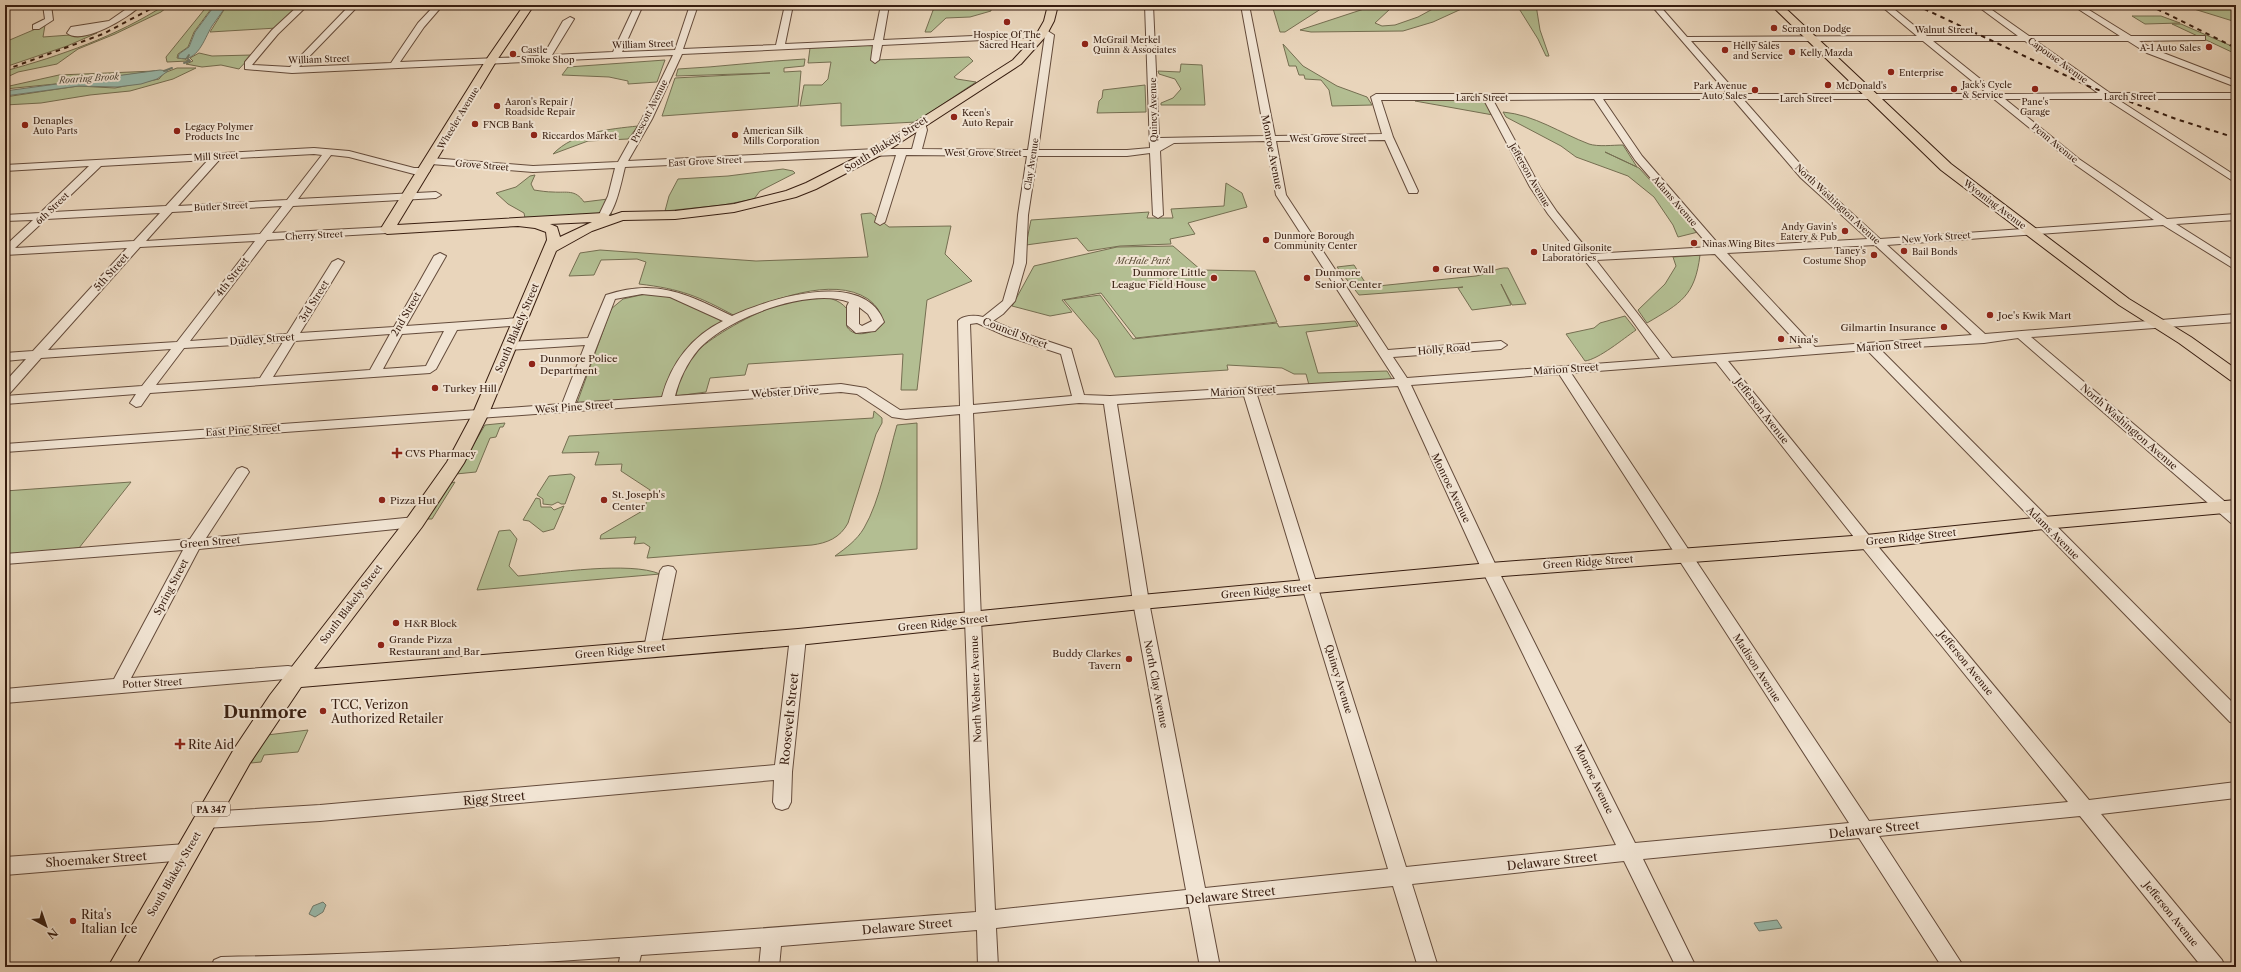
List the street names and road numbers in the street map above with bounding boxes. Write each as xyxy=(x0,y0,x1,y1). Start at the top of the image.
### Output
street label: Walnut Street xyxy=(1914,24,1974,35)
street label: Capouse Avenue xyxy=(2026,35,2090,85)
street label: William Street xyxy=(611,37,675,51)
street label: William Street xyxy=(287,52,351,66)
street label: Prescott Avenue xyxy=(628,78,670,144)
street label: Quincy Avenue xyxy=(1147,78,1159,142)
street label: Wheeler Avenue xyxy=(434,85,481,152)
street label: Larch Street xyxy=(2104,91,2157,102)
street label: Larch Street xyxy=(1456,92,1509,103)
street label: Larch Street xyxy=(1780,93,1833,104)
street label: South Blakely Street xyxy=(842,113,931,175)
street label: Monroe Avenue xyxy=(1258,114,1286,191)
street label: Penn Avenue xyxy=(2030,121,2080,165)
street label: West Grove Street xyxy=(1288,133,1367,144)
street label: Clay Avenue xyxy=(1021,137,1041,191)
street label: Jefferson Avenue xyxy=(1506,139,1553,209)
street label: West Grove Street xyxy=(943,147,1022,158)
street label: Mill Street xyxy=(193,149,240,163)
street label: East Grove Street xyxy=(668,154,743,168)
street label: Grove Street xyxy=(455,157,510,173)
street label: North Washington Avenue xyxy=(1793,162,1883,246)
street label: Adams Avenue xyxy=(1649,173,1700,228)
street label: Wyoming Avenue xyxy=(1961,176,2028,231)
street label: 6th Street xyxy=(33,189,72,227)
street label: Butler Street xyxy=(194,199,249,213)
street label: Cherry Street xyxy=(285,228,344,242)
street label: New York Street xyxy=(1901,229,1972,245)
street label: 5th Street xyxy=(91,250,132,294)
street label: 4th Street xyxy=(213,254,252,299)
street label: 3rd Street xyxy=(296,277,332,324)
street label: South Blakely Street xyxy=(492,281,542,375)
street label: 2nd Street xyxy=(388,289,424,339)
street label: Council Street xyxy=(981,315,1050,352)
street label: Dudley Street xyxy=(229,330,295,348)
street label: Marion Street xyxy=(1856,337,1923,355)
street label: Holly Road xyxy=(1417,340,1471,358)
street label: Marion Street xyxy=(1533,360,1600,378)
street label: Jefferson Avenue xyxy=(1731,374,1792,447)
street label: North Washington Avenue xyxy=(2078,381,2181,473)
street label: Webster Drive xyxy=(750,383,820,401)
street label: Marion Street xyxy=(1210,383,1277,399)
street label: West Pine Street xyxy=(533,398,614,416)
street label: East Pine Street xyxy=(205,421,281,439)
street label: Monroe Avenue xyxy=(1429,451,1474,525)
street label: Adams Avenue xyxy=(2023,503,2083,563)
street label: Green Ridge Street xyxy=(1865,526,1957,548)
street label: Green Street xyxy=(179,533,241,551)
street label: Green Ridge Street xyxy=(1542,552,1634,572)
street label: Spring Street xyxy=(151,556,191,617)
street label: South Blakely Street xyxy=(317,561,385,646)
street label: Green Ridge Street xyxy=(1220,581,1312,601)
street label: Green Ridge Street xyxy=(897,612,989,634)
street label: Jefferson Avenue xyxy=(1934,626,1997,699)
street label: Madison Avenue xyxy=(1730,631,1784,705)
street label: North Webster Avenue xyxy=(968,635,984,743)
street label: North Clay Avenue xyxy=(1141,639,1171,730)
street label: Green Ridge Street xyxy=(574,641,666,661)
street label: Quincy Avenue xyxy=(1322,643,1356,716)
street label: Roosevelt Street xyxy=(777,671,801,766)
street label: Potter Street xyxy=(122,675,183,691)
street label: Monroe Avenue xyxy=(1572,742,1617,816)
street label: Rigg Street xyxy=(462,788,526,808)
road number: PA 347 xyxy=(192,802,230,816)
street label: Delaware Street xyxy=(1828,817,1921,841)
street label: South Blakely Street xyxy=(144,829,204,919)
street label: Shoemaker Street xyxy=(45,848,148,870)
street label: Delaware Street xyxy=(1506,849,1599,873)
street label: Jefferson Avenue xyxy=(2139,877,2202,950)
street label: Delaware Street xyxy=(1184,883,1277,907)
street label: Delaware Street xyxy=(861,915,954,937)

